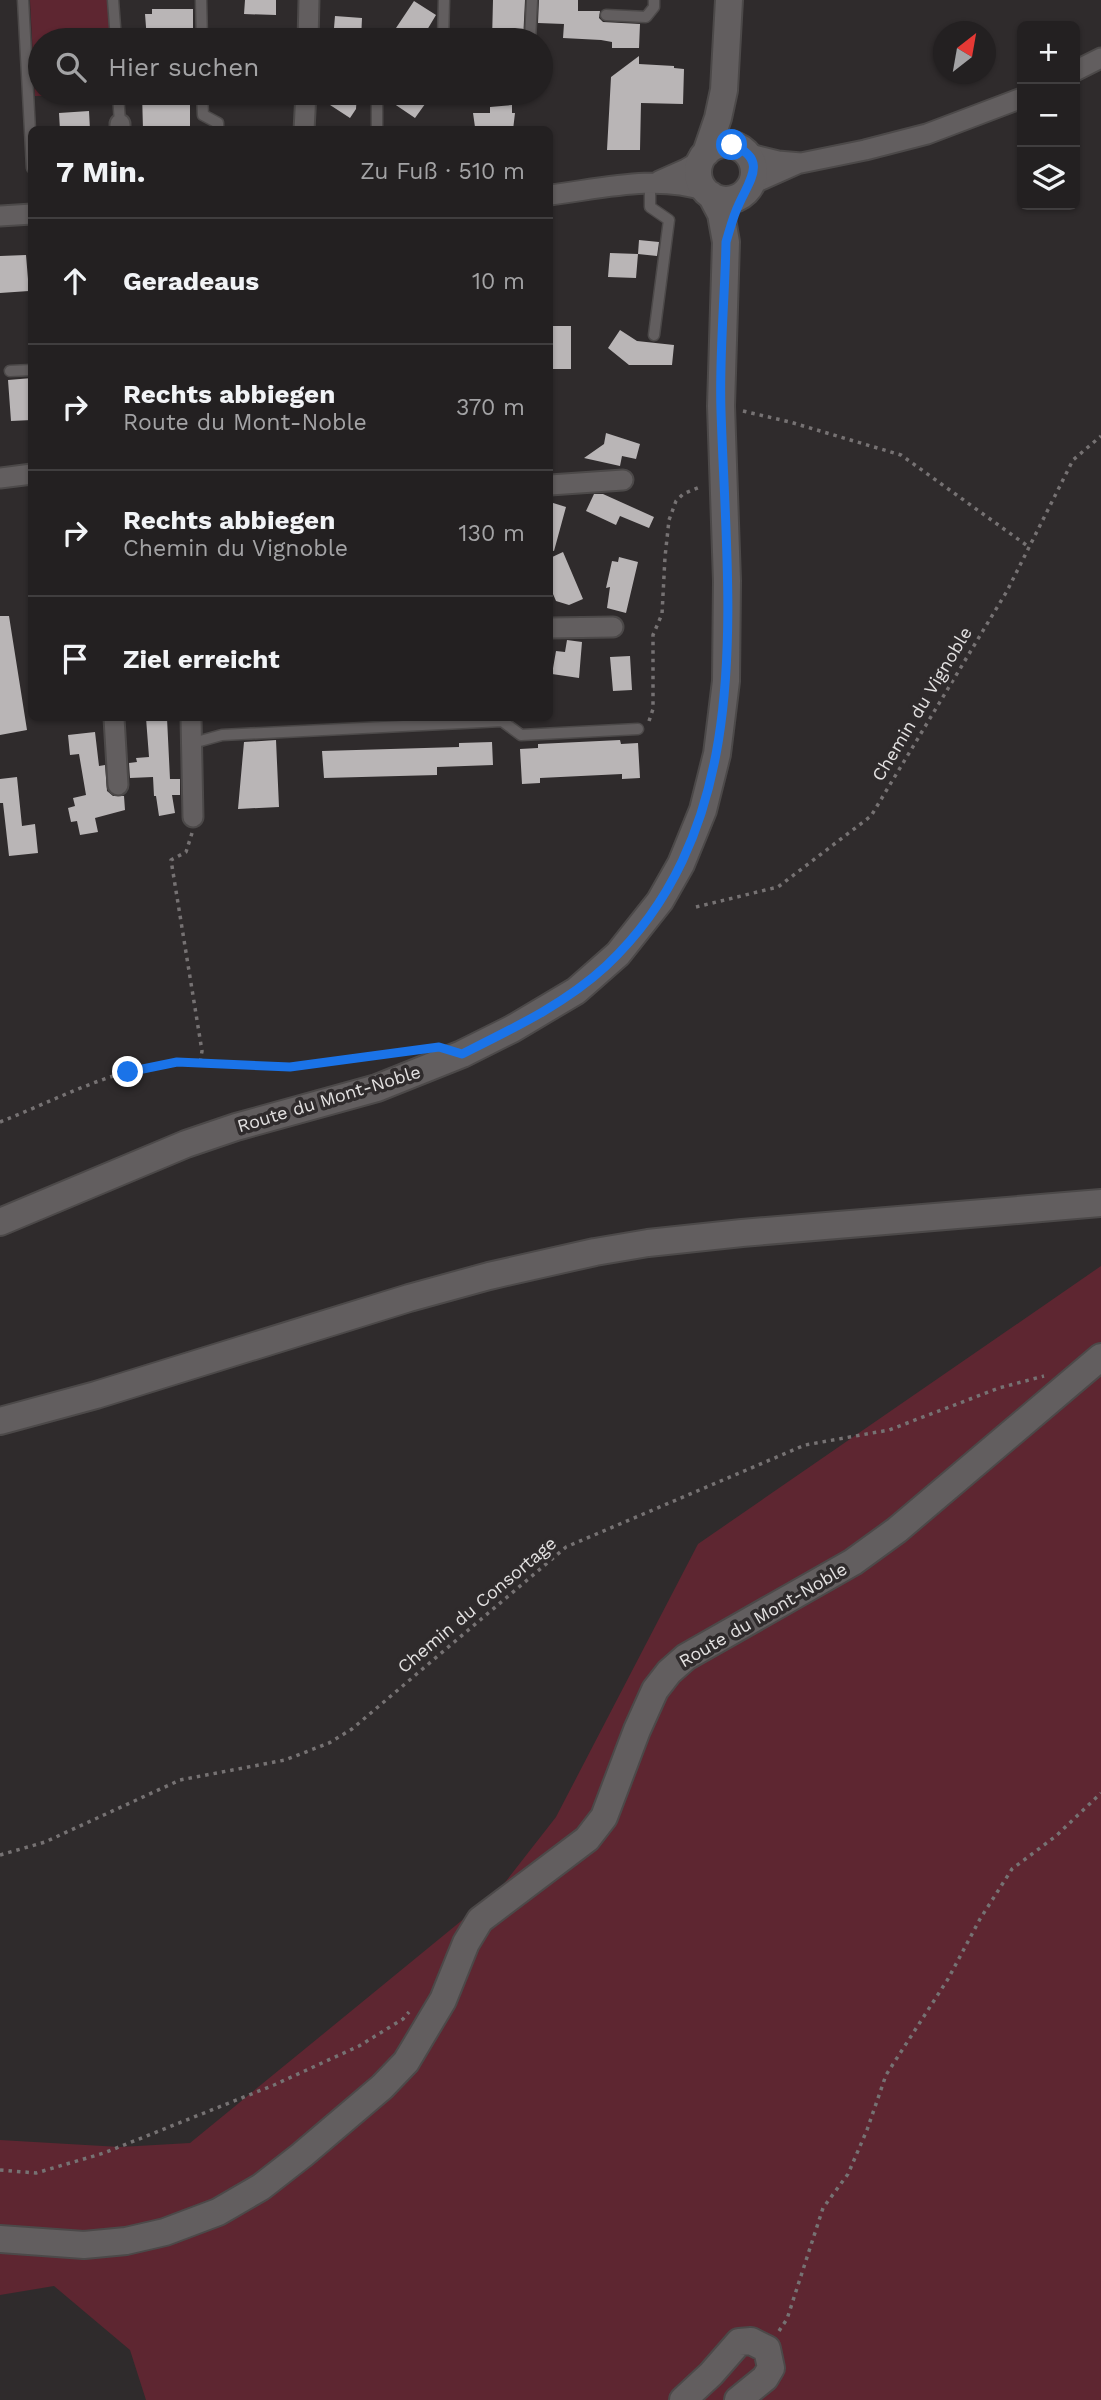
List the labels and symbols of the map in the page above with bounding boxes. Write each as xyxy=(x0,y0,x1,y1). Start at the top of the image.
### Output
north arrow xyxy=(933,21,996,84)
route start xyxy=(716,129,747,160)
street label: Chemin du Vignoble xyxy=(867,623,976,785)
route end xyxy=(112,1056,143,1087)
street label: Route du Mont-Noble xyxy=(235,1061,423,1136)
street label: Chemin du Consortage xyxy=(393,1532,560,1677)
street label: Route du Mont-Noble xyxy=(675,1558,851,1671)

